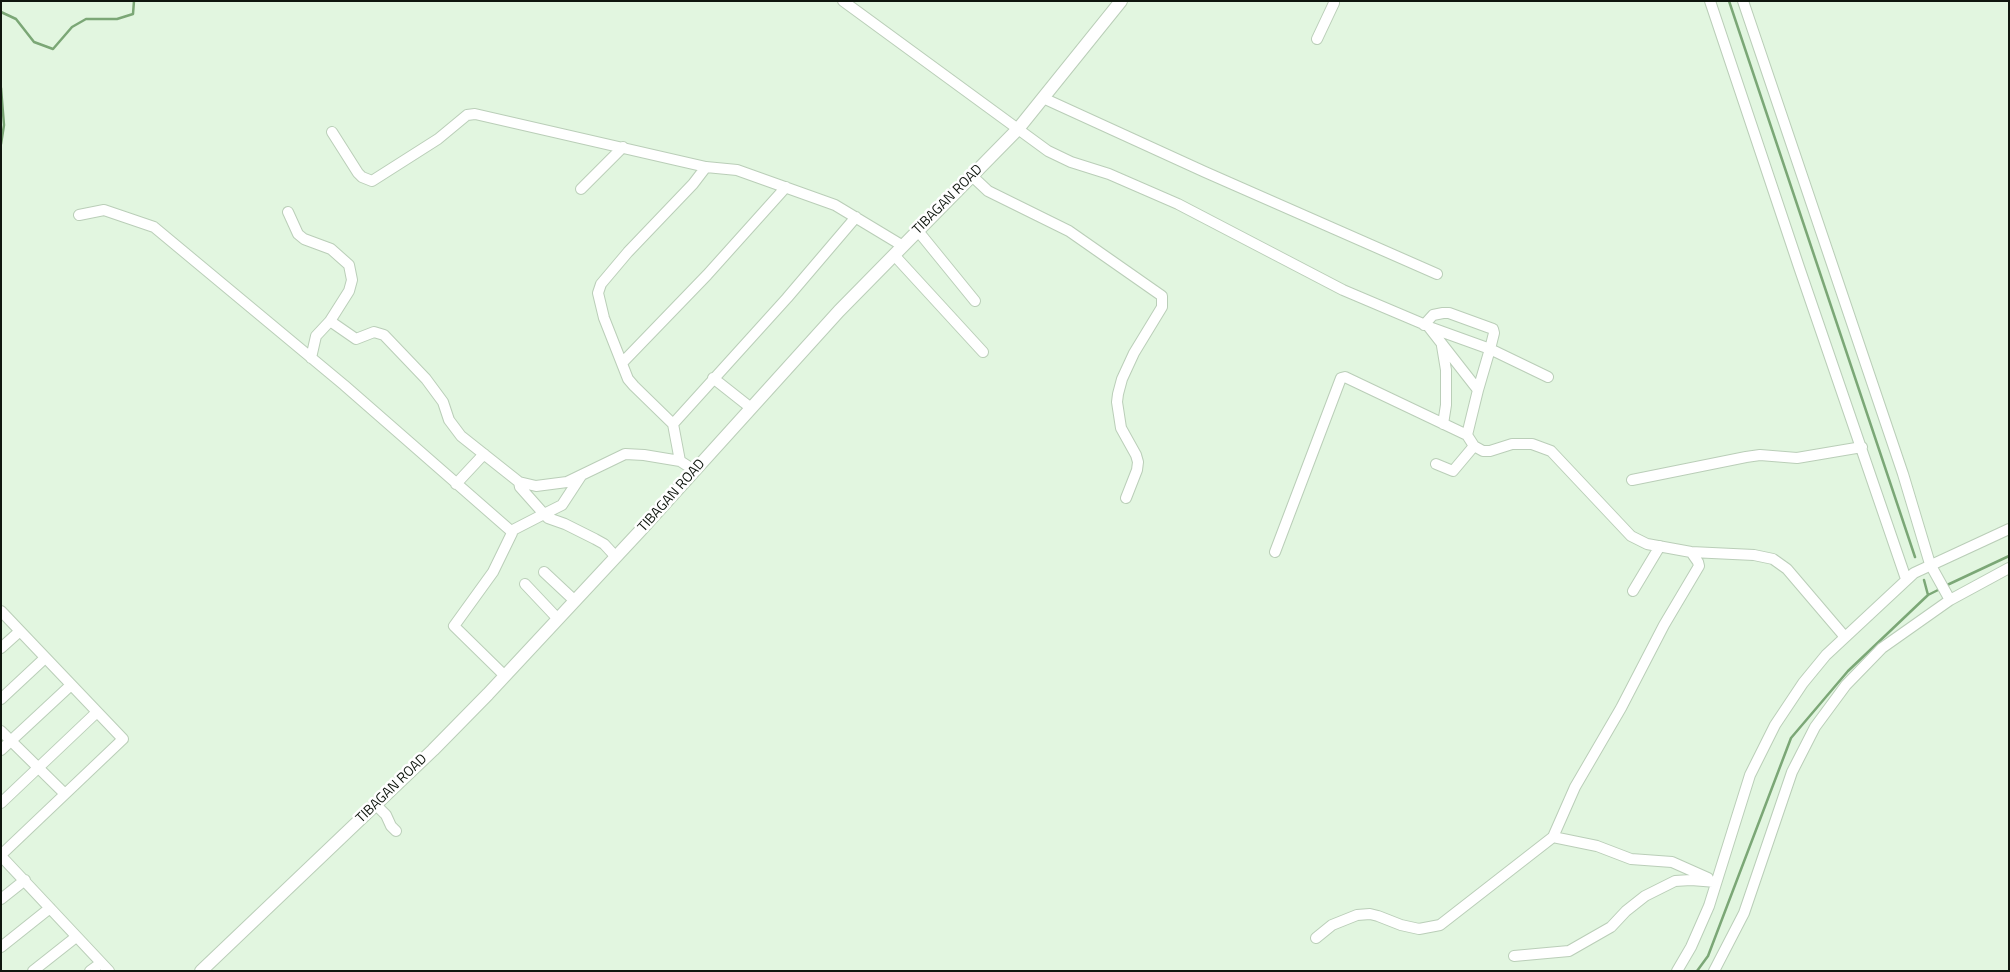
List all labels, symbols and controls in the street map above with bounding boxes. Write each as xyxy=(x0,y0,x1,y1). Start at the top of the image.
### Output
street label: TIBAGAN ROAD xyxy=(910,162,986,238)
street label: TIBAGAN ROAD xyxy=(635,456,709,536)
street label: TIBAGAN ROAD xyxy=(353,751,431,827)

